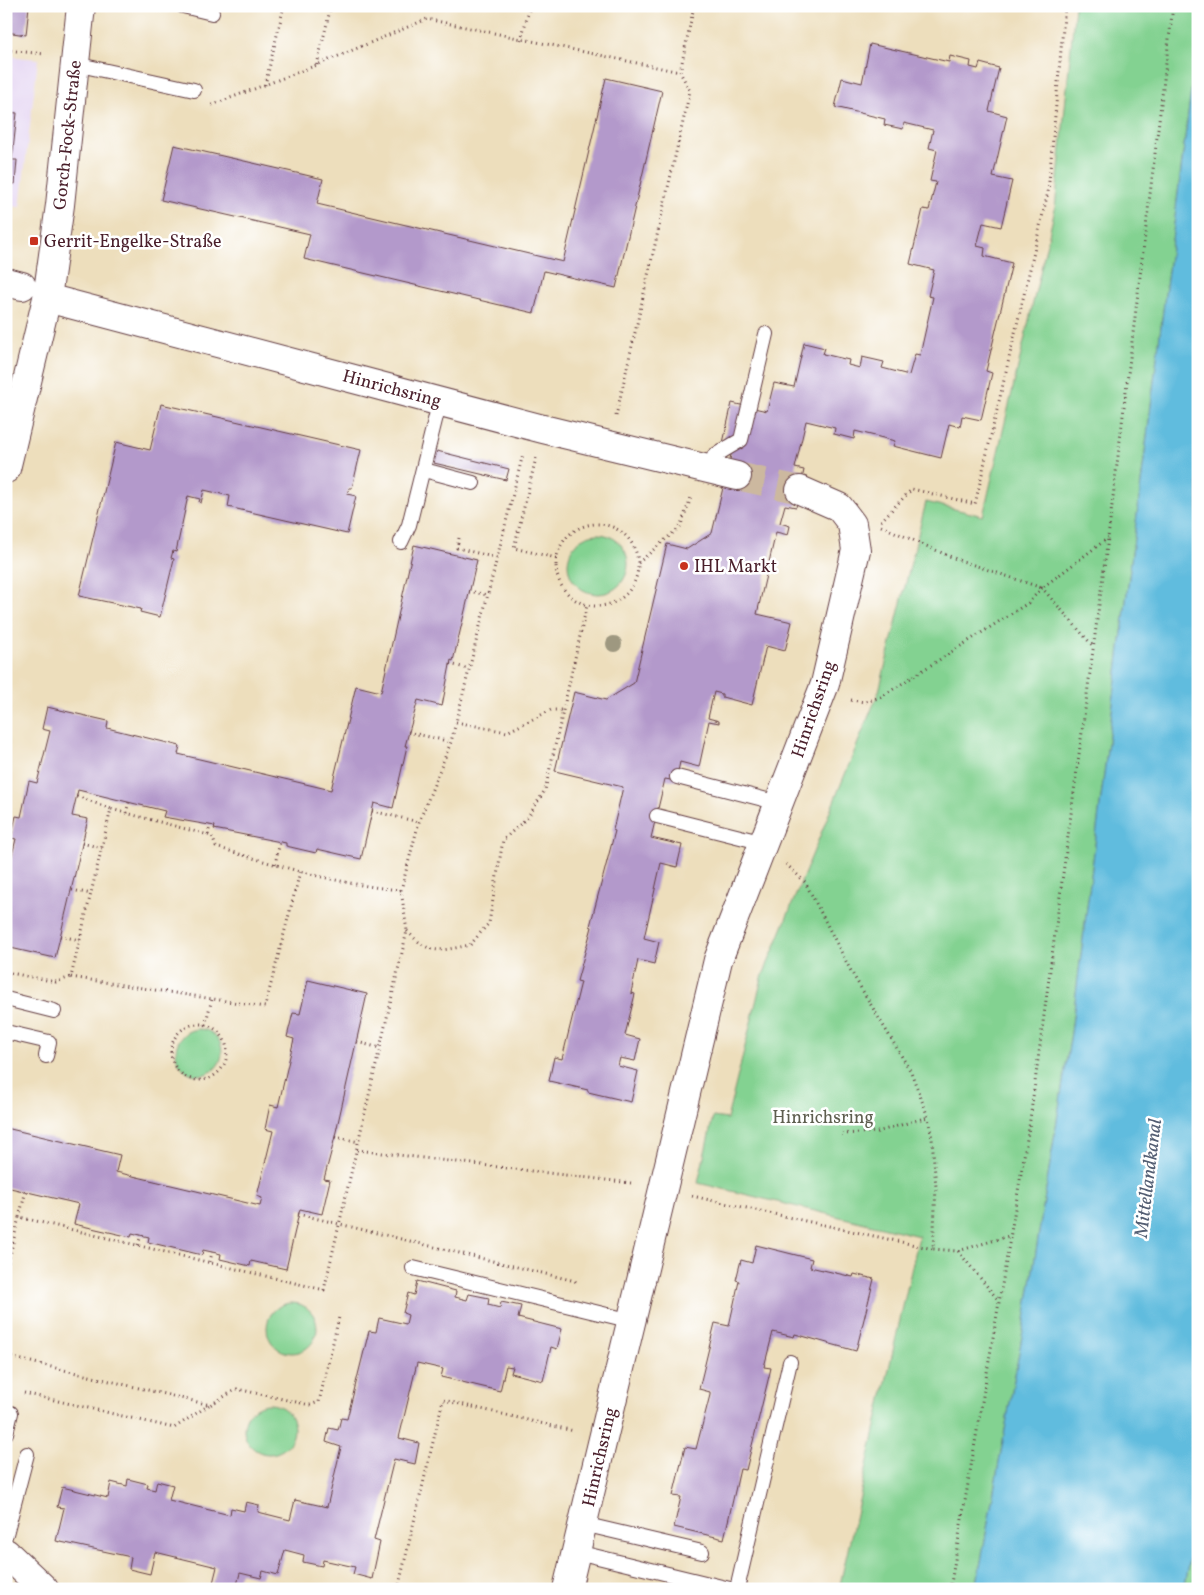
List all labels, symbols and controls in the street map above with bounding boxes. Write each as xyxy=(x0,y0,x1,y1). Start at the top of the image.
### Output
street label: Gorch-Fock-Straße xyxy=(48,59,89,211)
place label: Gerrit-Engelke-Straße xyxy=(44,230,222,255)
marker: Gerrit-Engelke-Straße xyxy=(28,235,40,247)
street label: Hinrichsring xyxy=(339,364,444,415)
place label: IHL Markt xyxy=(694,555,777,580)
marker: IHL Markt xyxy=(678,560,690,572)
street label: Hinrichsring xyxy=(786,657,843,762)
park label: Hinrichsring xyxy=(772,1106,874,1131)
water label: Mittellandkanal xyxy=(1129,1117,1169,1240)
street label: Hinrichsring xyxy=(577,1405,624,1510)

